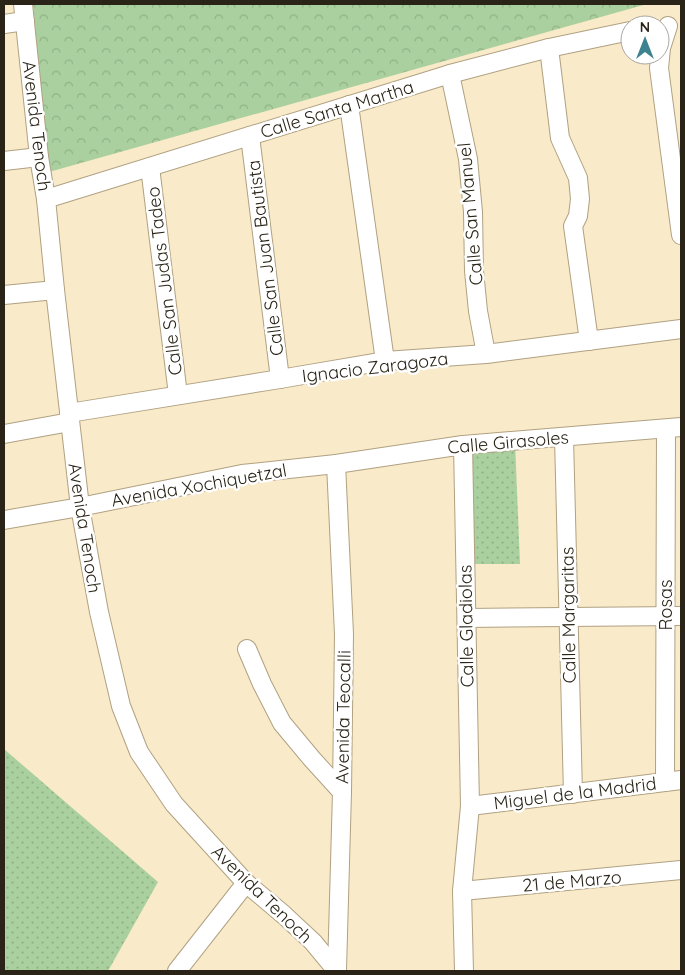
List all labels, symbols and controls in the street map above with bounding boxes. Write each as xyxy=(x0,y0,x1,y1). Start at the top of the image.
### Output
north arrow xyxy=(620,15,670,65)
text: N xyxy=(640,18,650,36)
street label: Avenida Tenoch xyxy=(18,59,56,193)
street label: Calle Santa Martha xyxy=(258,75,416,143)
street label: Calle San Manuel xyxy=(452,142,488,286)
street label: Calle San Juan Bautista xyxy=(242,159,288,357)
street label: Calle San Judas Tadeo xyxy=(141,185,187,377)
street label: Ignacio Zaragoza xyxy=(301,347,449,387)
street label: Calle Girasoles xyxy=(446,425,570,459)
street label: Avenida Xochiquetzal xyxy=(109,458,289,512)
street label: Avenida Tenoch xyxy=(63,461,107,595)
street label: Calle Margaritas xyxy=(555,547,581,683)
street label: Calle Gladiolas xyxy=(453,565,479,687)
street label: Rosas xyxy=(654,580,677,630)
street label: Avenida Teocalli xyxy=(330,650,356,784)
street label: Miguel de la Madrid xyxy=(492,772,658,814)
street label: Avenida Tenoch xyxy=(207,840,317,948)
street label: 21 de Marzo xyxy=(521,865,623,897)

